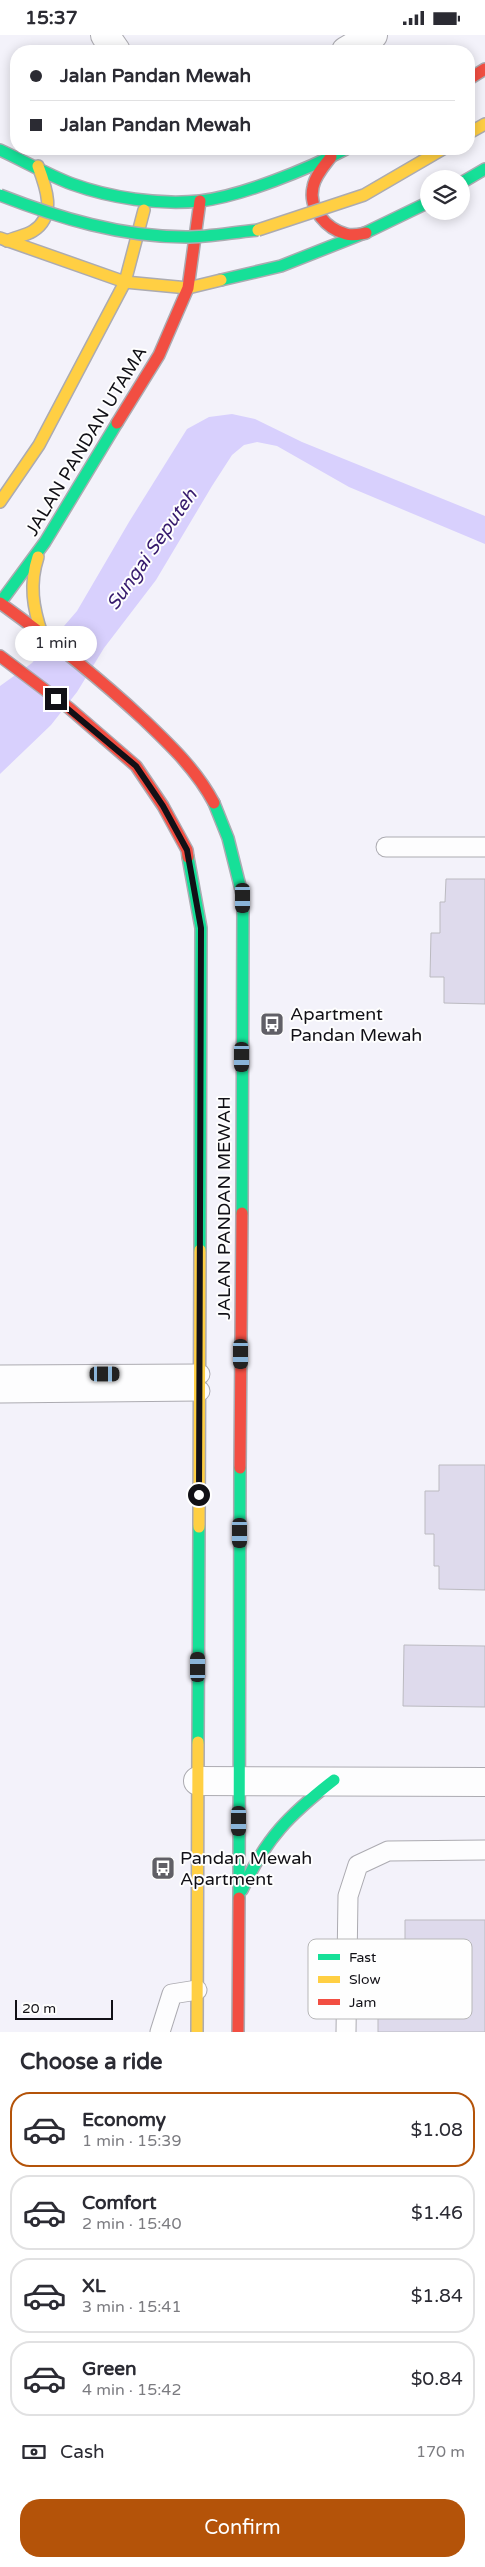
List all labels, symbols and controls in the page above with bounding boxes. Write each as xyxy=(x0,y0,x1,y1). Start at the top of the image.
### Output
text: 15:37 xyxy=(25,7,78,29)
text: Jalan Pandan Mewah xyxy=(60,65,251,87)
text: Jalan Pandan Mewah xyxy=(60,114,251,136)
map controls xyxy=(420,170,470,220)
button: layers xyxy=(420,170,470,220)
street label: JALAN PANDAN UTAMA xyxy=(21,342,151,540)
water label: Sungai Seputeh xyxy=(102,485,202,614)
callout: 1 min xyxy=(15,627,97,661)
text: 1 min xyxy=(35,633,77,653)
route end xyxy=(45,688,67,710)
car xyxy=(235,883,250,913)
place label: Apartment Pandan Mewah xyxy=(290,1003,422,1046)
bus stop icon: Apartment Pandan Mewah xyxy=(259,1011,285,1037)
car xyxy=(234,1042,249,1072)
street label: JALAN PANDAN MEWAH xyxy=(213,1096,235,1320)
car xyxy=(233,1339,248,1369)
car xyxy=(90,1367,120,1382)
route start xyxy=(188,1484,210,1506)
car xyxy=(232,1518,247,1548)
car xyxy=(190,1652,205,1682)
car xyxy=(231,1806,246,1836)
place label: Pandan Mewah Apartment xyxy=(180,1847,312,1890)
bus stop icon: Pandan Mewah Apartment xyxy=(150,1855,176,1881)
legend xyxy=(308,1939,472,2019)
text: Fast xyxy=(349,1949,377,1966)
text: Slow xyxy=(349,1971,381,1988)
text: Jam xyxy=(349,1994,376,2011)
scale bar xyxy=(15,1997,112,2020)
text: 20 m xyxy=(22,2000,56,2017)
text: Choose a ride xyxy=(20,2049,163,2075)
icon: car xyxy=(22,2107,67,2152)
text: Economy xyxy=(82,2109,166,2131)
text: $1.08 xyxy=(411,2119,463,2141)
text: 1 min · 15:39 xyxy=(82,2131,181,2151)
icon: car xyxy=(22,2190,67,2235)
text: Comfort xyxy=(82,2192,156,2214)
text: $1.46 xyxy=(411,2202,463,2224)
text: 2 min · 15:40 xyxy=(82,2214,181,2234)
icon: car xyxy=(22,2273,67,2318)
text: XL xyxy=(82,2275,106,2297)
text: $1.84 xyxy=(411,2285,463,2307)
text: 3 min · 15:41 xyxy=(82,2297,181,2317)
icon: car xyxy=(22,2356,67,2401)
text: Green xyxy=(82,2358,136,2380)
text: $0.84 xyxy=(411,2368,463,2390)
text: 4 min · 15:42 xyxy=(82,2380,181,2400)
icon: cash xyxy=(20,2438,48,2466)
text: Cash xyxy=(60,2441,105,2463)
text: 170 m xyxy=(416,2442,465,2462)
button: Confirm xyxy=(20,2499,465,2557)

